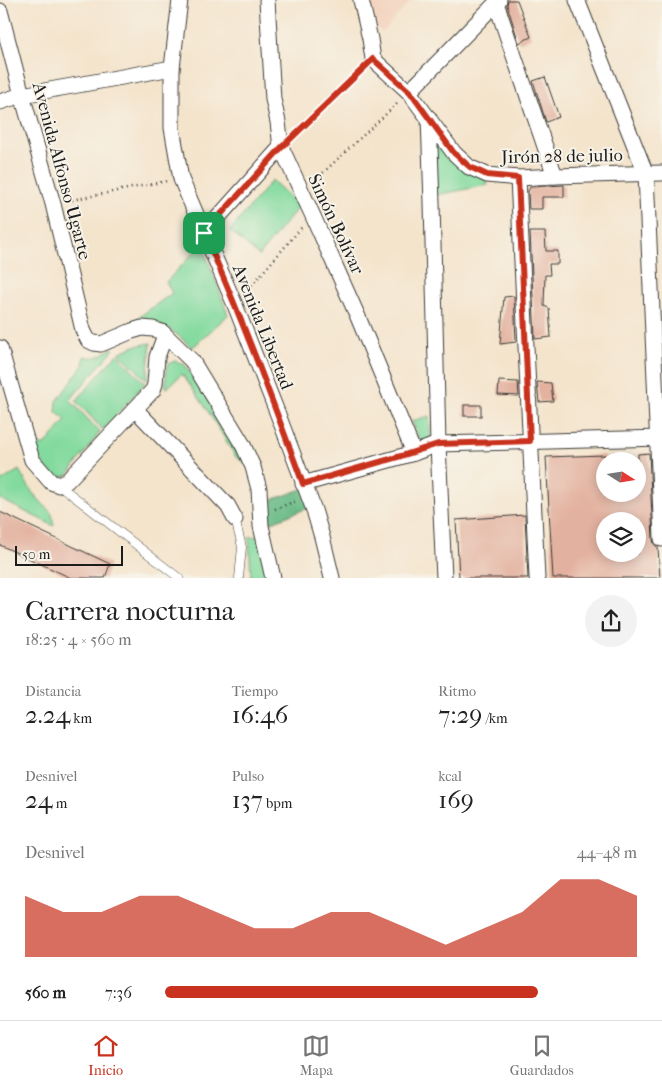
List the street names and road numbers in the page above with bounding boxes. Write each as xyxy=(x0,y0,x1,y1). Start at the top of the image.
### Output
street label: Avenida Alfonso Ugarte xyxy=(27,79,95,262)
street label: Jirón 28 de julio xyxy=(499,145,623,168)
street label: Simón Bolívar xyxy=(303,171,368,278)
street label: Avenida Libertad xyxy=(227,261,297,393)

